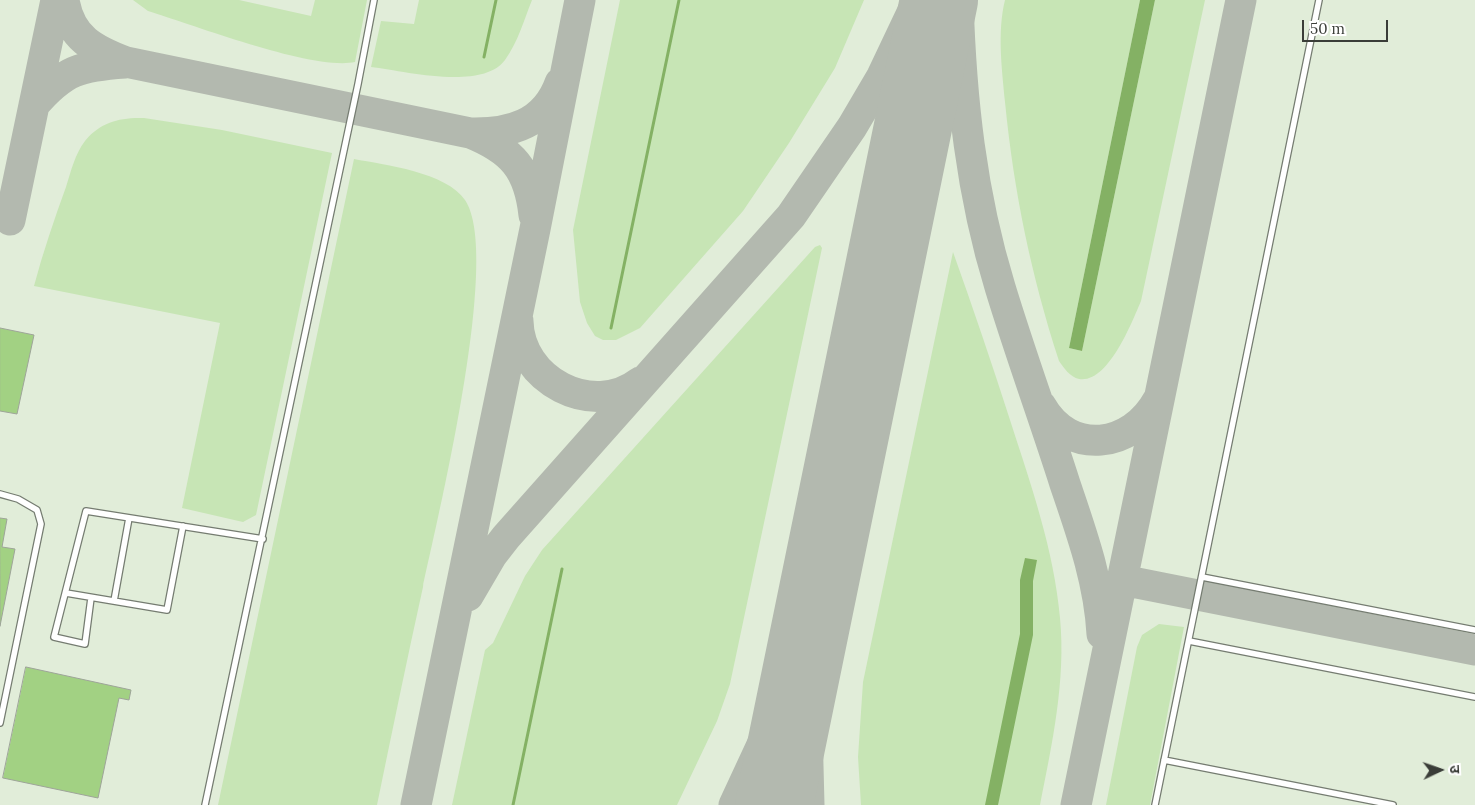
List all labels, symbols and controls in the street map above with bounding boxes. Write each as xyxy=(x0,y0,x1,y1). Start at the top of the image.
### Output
scale bar xyxy=(1305,10,1391,42)
text: 50 m xyxy=(1310,19,1345,38)
north arrow xyxy=(1415,745,1465,795)
text: उ xyxy=(1446,765,1464,774)

